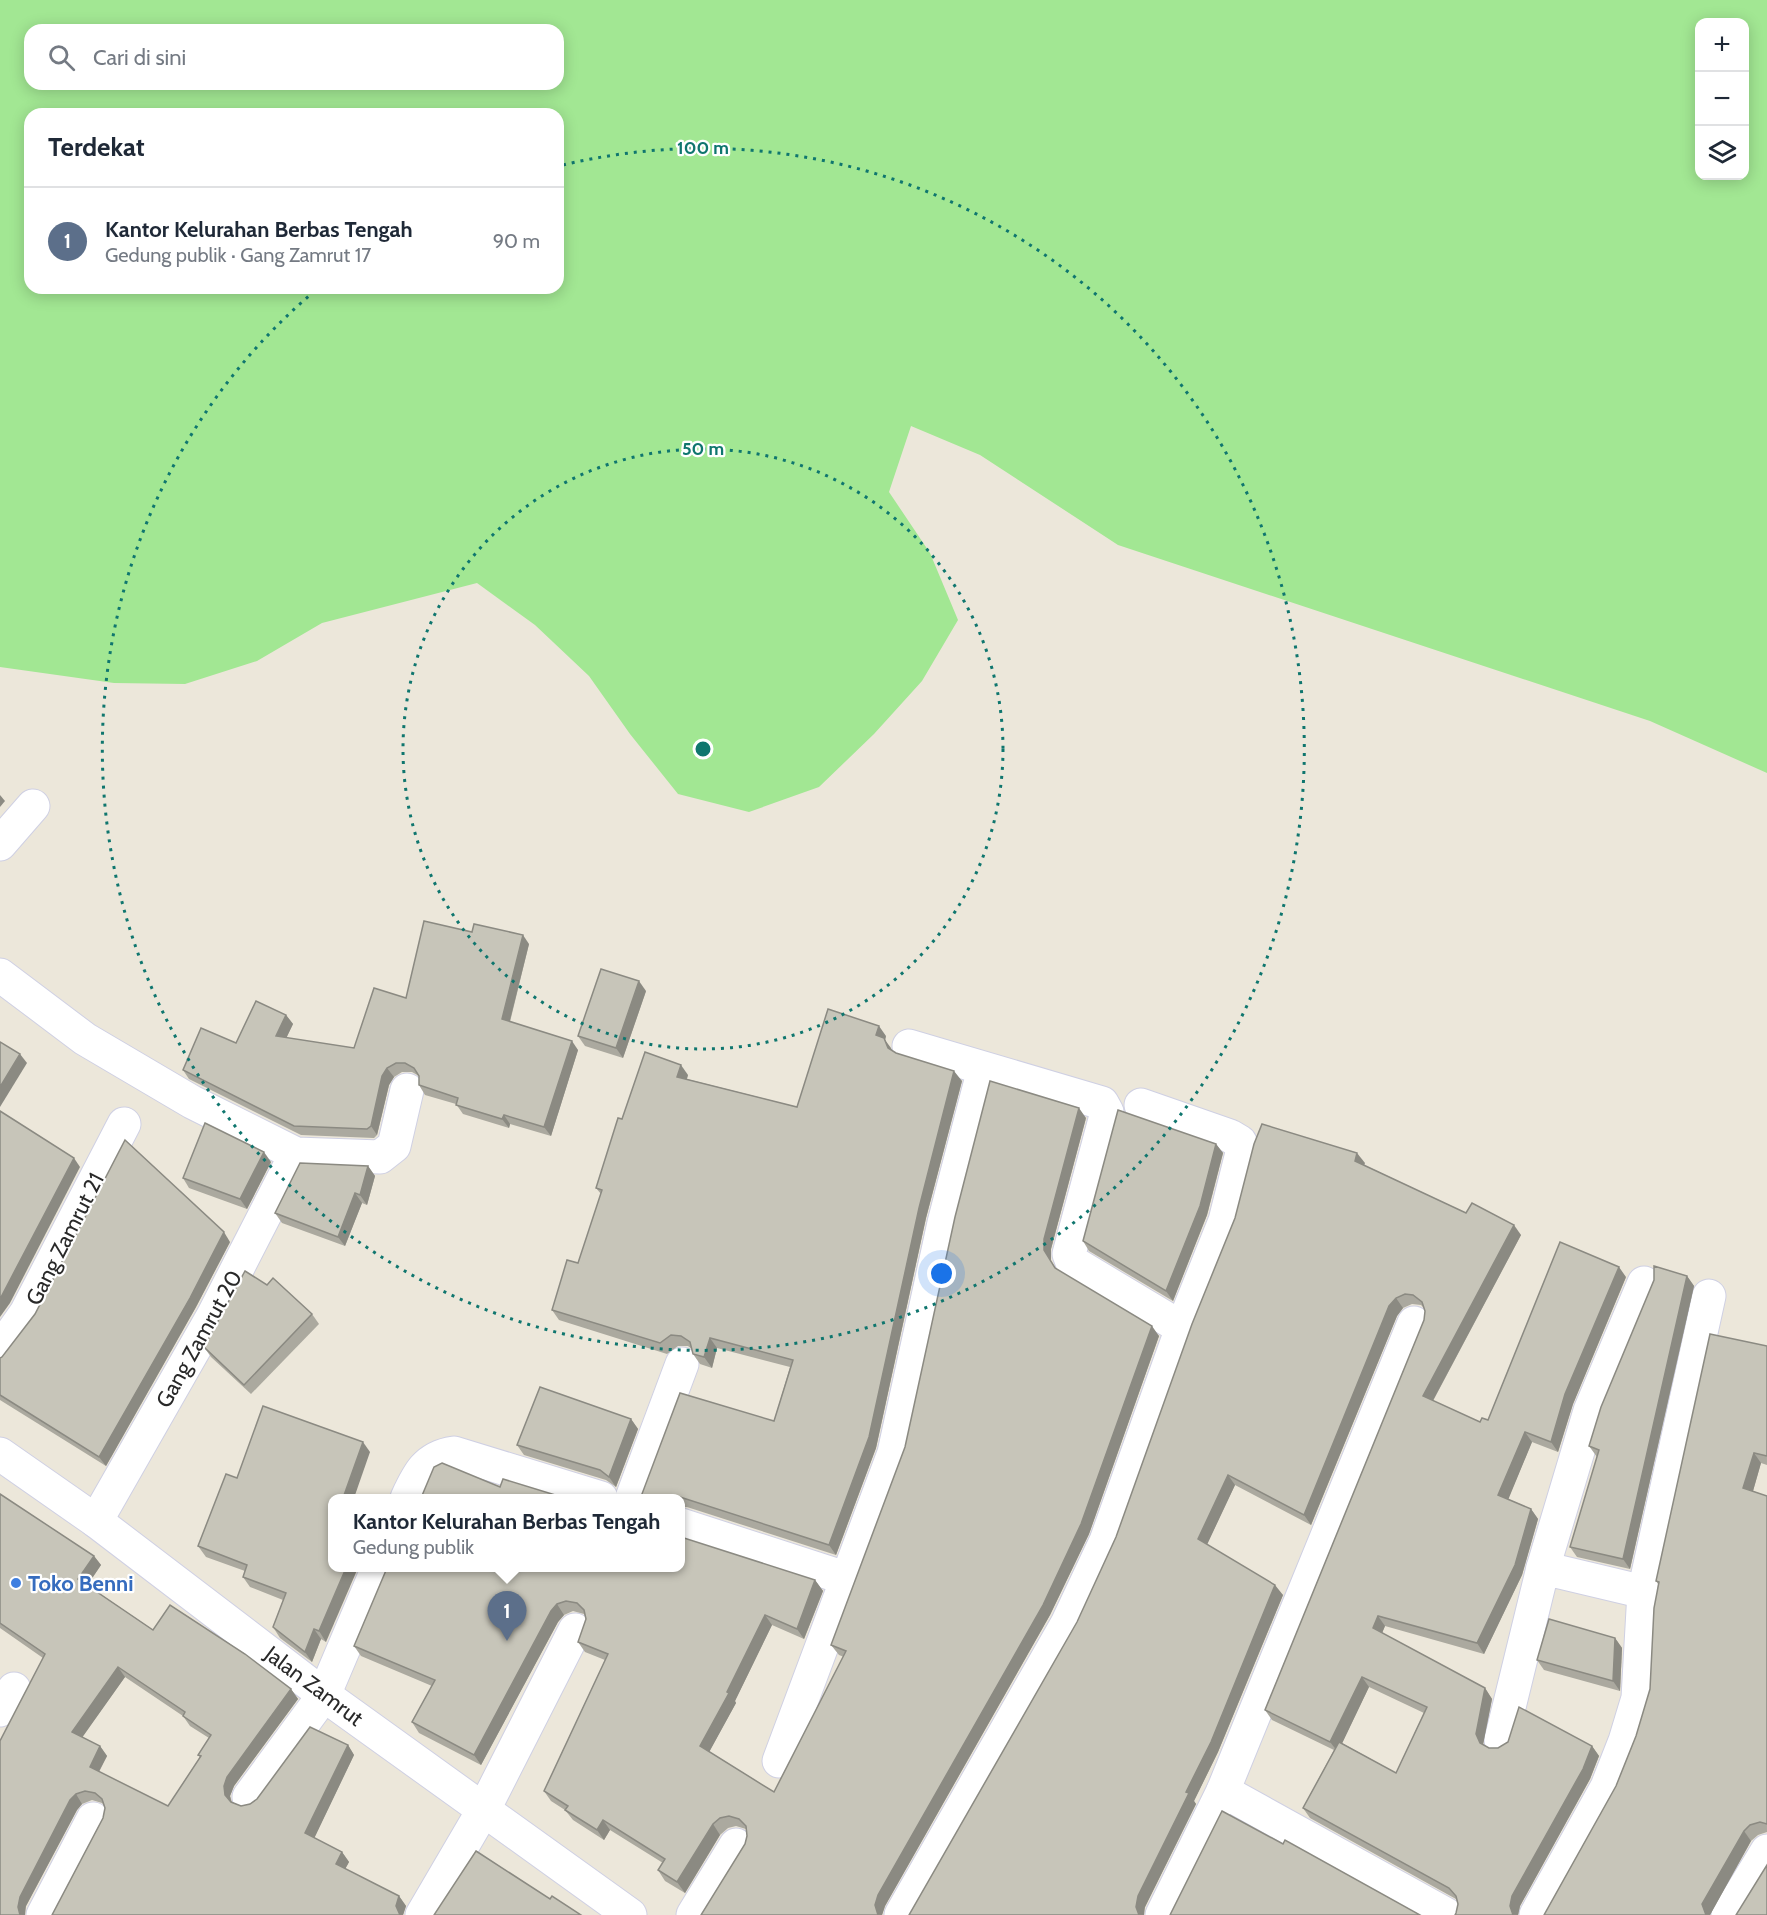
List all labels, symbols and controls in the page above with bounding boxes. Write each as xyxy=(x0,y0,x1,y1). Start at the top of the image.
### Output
map controls xyxy=(1695,18,1749,180)
button: + xyxy=(1695,18,1749,72)
search box xyxy=(24,24,564,90)
icon: search xyxy=(45,41,78,74)
text: Cari di sini xyxy=(93,44,186,71)
button: − xyxy=(1695,72,1749,126)
button: layers xyxy=(1695,126,1749,180)
text: Terdekat xyxy=(48,131,145,163)
text: 100 m xyxy=(677,137,729,159)
text: Kantor Kelurahan Berbas Tengah xyxy=(105,216,413,243)
text: 1 xyxy=(64,229,71,253)
text: 90 m xyxy=(493,229,540,253)
text: Gedung publik · Gang Zamrut 17 xyxy=(105,243,371,267)
text: 50 m xyxy=(682,438,724,460)
centre of rings xyxy=(693,739,713,759)
street label: Gang Zamrut 21 xyxy=(20,1168,110,1310)
your location xyxy=(927,1259,956,1288)
street label: Gang Zamrut 20 xyxy=(150,1266,248,1412)
popup xyxy=(328,1494,685,1572)
text: Kantor Kelurahan Berbas Tengah xyxy=(353,1508,660,1535)
text: Gedung publik xyxy=(353,1535,474,1559)
place label: Toko Benni xyxy=(28,1570,134,1597)
marker: Toko Benni xyxy=(9,1576,23,1590)
pin: 1 xyxy=(488,1592,526,1641)
street label: Jalan Zamrut xyxy=(259,1640,369,1732)

